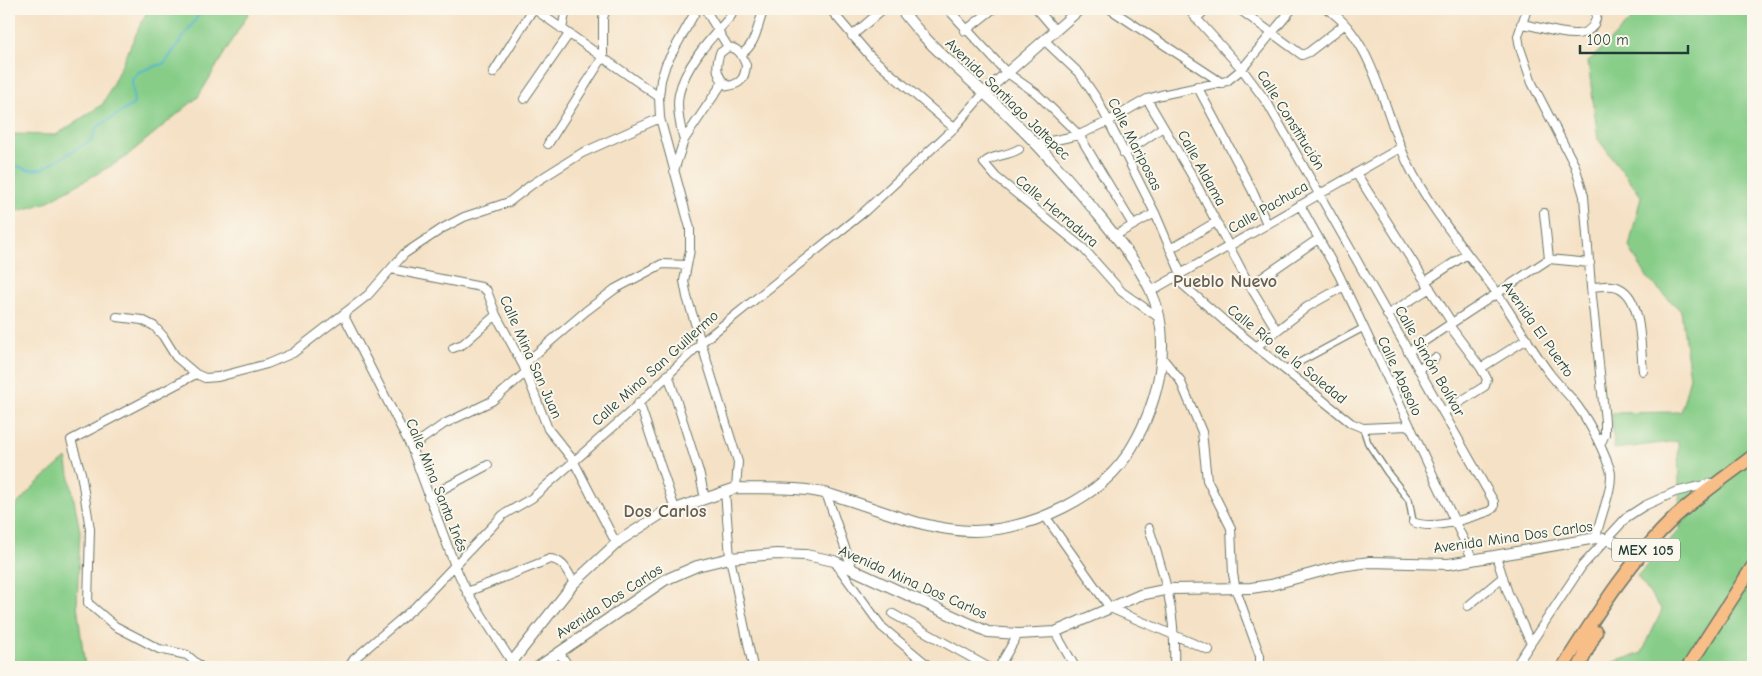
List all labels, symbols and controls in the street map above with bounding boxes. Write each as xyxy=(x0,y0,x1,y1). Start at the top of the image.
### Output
scale bar xyxy=(1580,22,1687,54)
text: 100 m xyxy=(1587,31,1629,49)
street label: Avenida Santiago Jaltepec xyxy=(942,34,1074,164)
street label: Calle Constitución xyxy=(1253,67,1329,173)
street label: Calle Mariposas xyxy=(1104,95,1166,193)
street label: Calle Aldama xyxy=(1174,127,1230,209)
street label: Calle Herradura xyxy=(1012,171,1102,251)
street label: Calle Pachuca xyxy=(1225,177,1311,237)
district label: Pueblo Nuevo xyxy=(1173,271,1277,292)
street label: Avenida El Puerto xyxy=(1498,277,1578,381)
street label: Calle Mina San Juan xyxy=(496,293,566,421)
street label: Calle Río de la Soledad xyxy=(1224,300,1350,408)
street label: Calle Simón Bolívar xyxy=(1391,302,1469,420)
street label: Calle Mina San Guillermo xyxy=(588,306,722,430)
street label: Calle Abasolo xyxy=(1374,333,1426,419)
street label: Calle Mina Santa Inés xyxy=(402,416,472,554)
district label: Dos Carlos xyxy=(624,501,707,522)
street label: Avenida Mina Dos Carlos xyxy=(1432,517,1594,557)
road number: MEX 105 xyxy=(1612,538,1680,562)
street label: Avenida Mina Dos Carlos xyxy=(836,541,990,623)
street label: Avenida Dos Carlos xyxy=(552,560,666,642)

